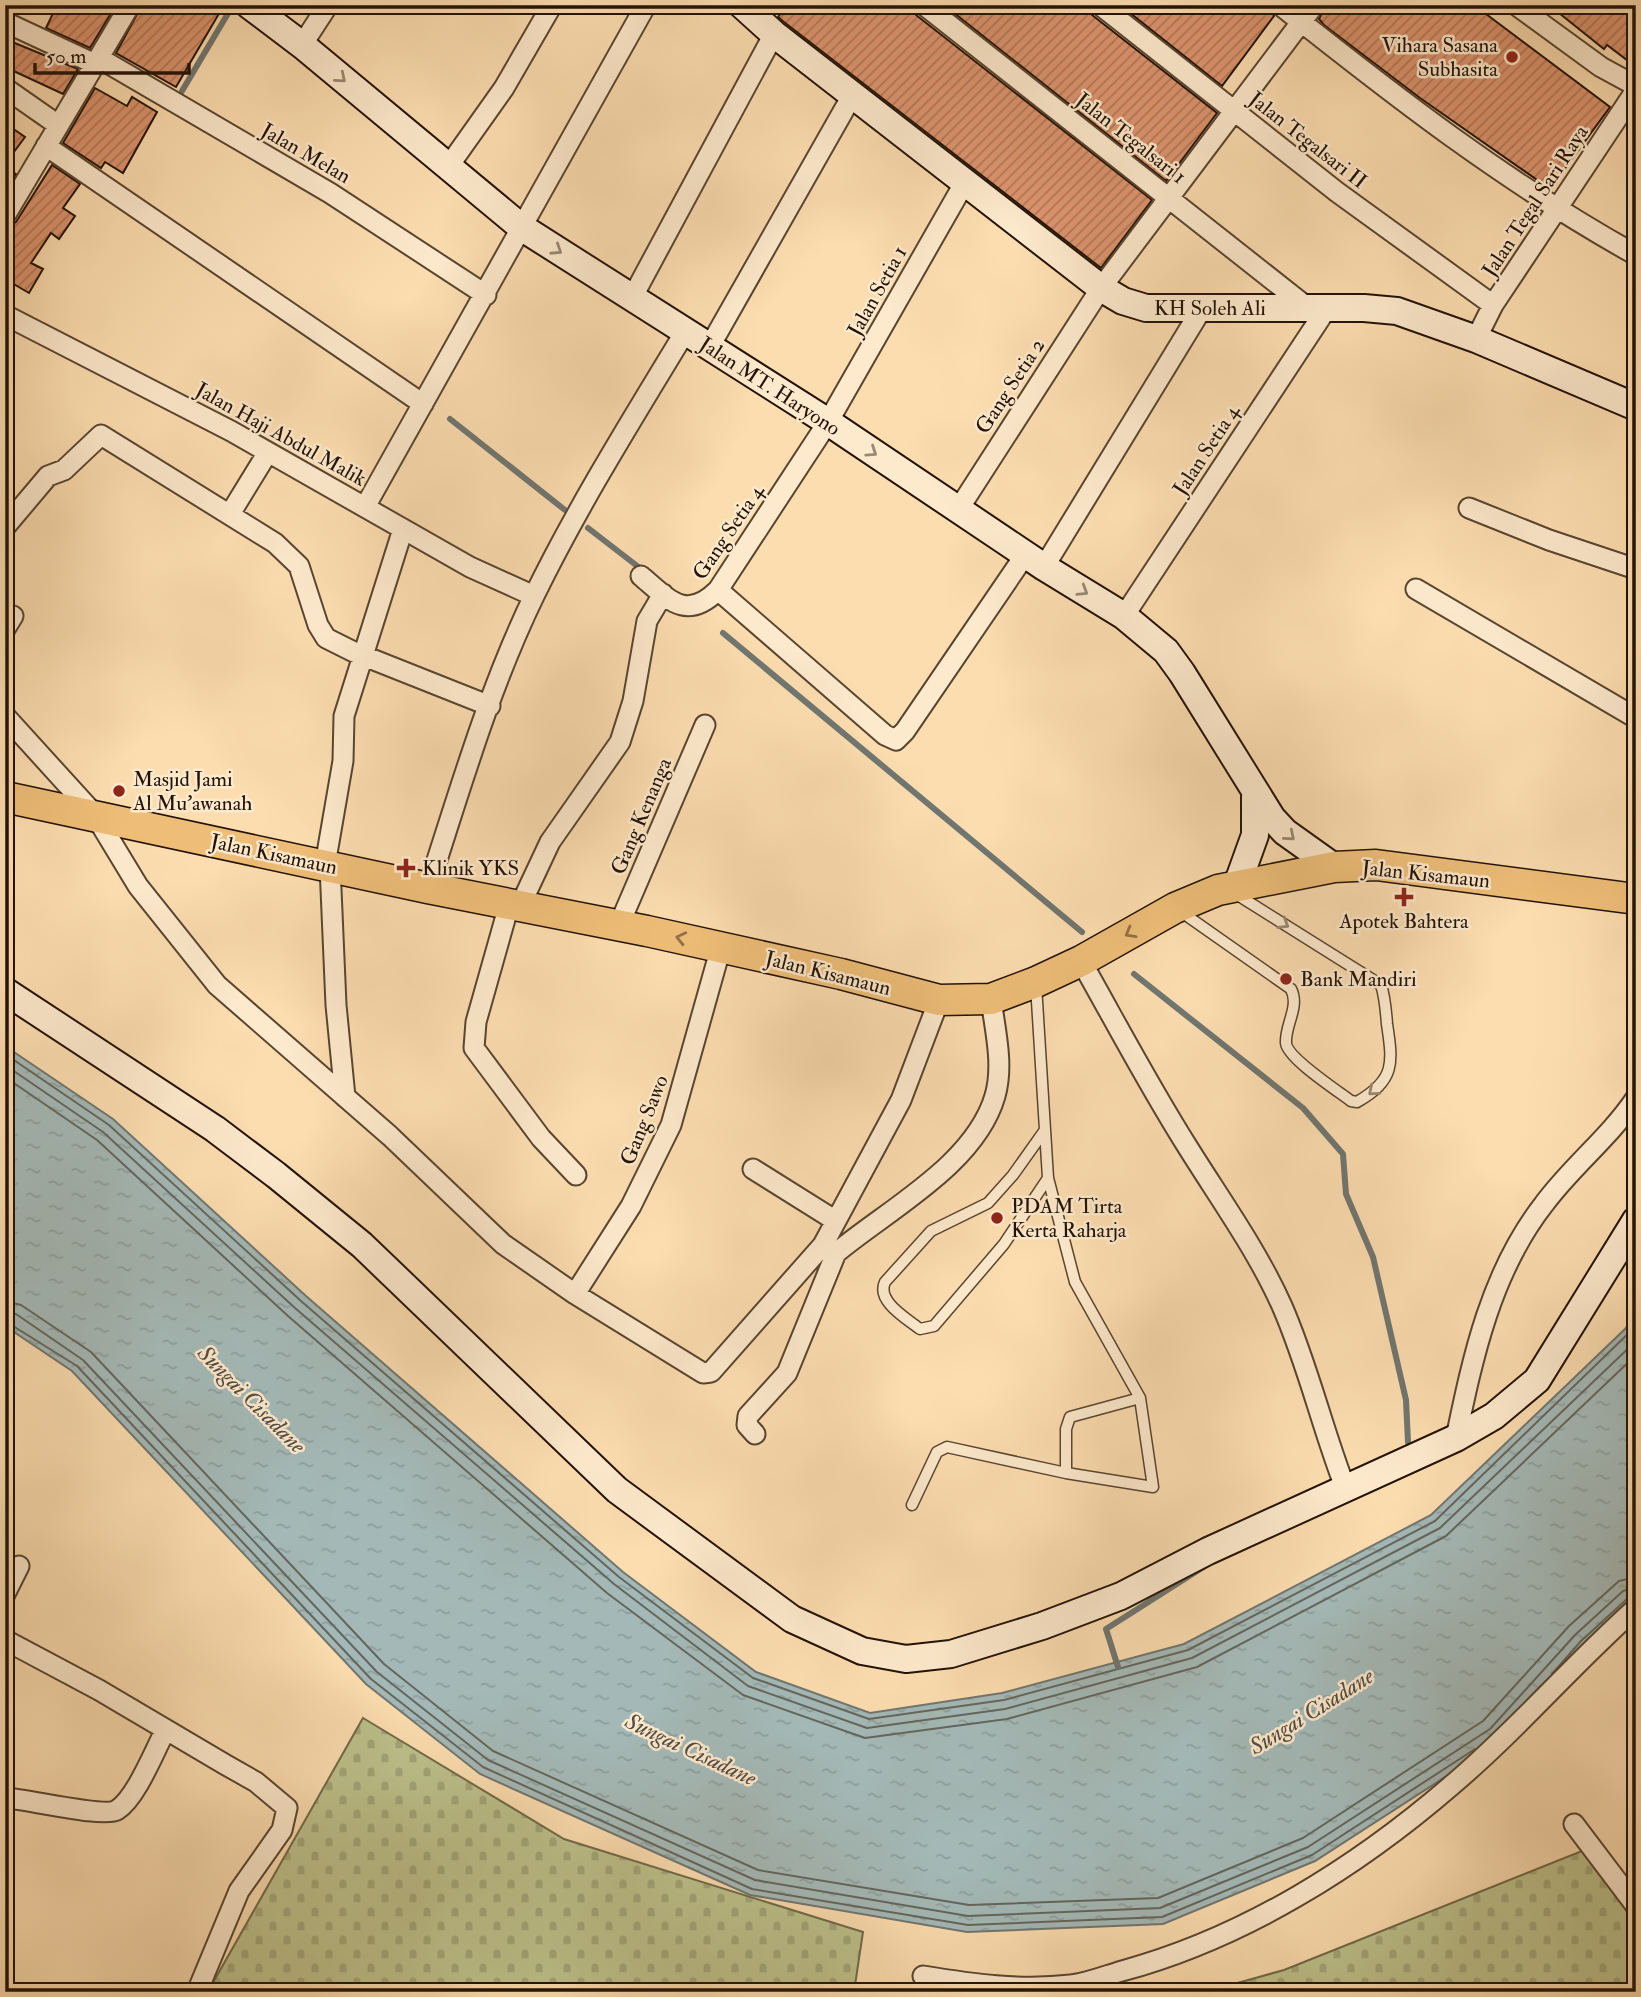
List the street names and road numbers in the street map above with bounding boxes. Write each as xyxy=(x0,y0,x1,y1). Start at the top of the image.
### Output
street label: Jalan Tegalsari II xyxy=(1242,85,1372,195)
street label: Jalan Tegalsari 1 xyxy=(1069,86,1191,190)
street label: Jalan Melan xyxy=(255,116,356,190)
street label: Jalan Tegal Sari Raya xyxy=(1476,120,1595,283)
street label: Jalan Setia 1 xyxy=(841,241,913,342)
street label: KH Soleh Ali xyxy=(1154,295,1266,322)
street label: Jalan MT. Haryono xyxy=(693,330,845,442)
street label: Gang Setia 2 xyxy=(970,333,1051,439)
street label: Jalan Haji Abdul Malik xyxy=(190,376,371,493)
street label: Jalan Setia 4 xyxy=(1166,398,1247,502)
street label: Gang Setia 4 xyxy=(687,478,771,585)
street label: Gang Kenanga xyxy=(605,753,678,879)
street label: Jalan Kisamaun xyxy=(207,828,340,881)
street label: Jalan Kisamaun xyxy=(1360,854,1492,895)
street label: Jalan Kisamaun xyxy=(761,945,894,1002)
street label: Gang Sawo xyxy=(614,1071,675,1169)

